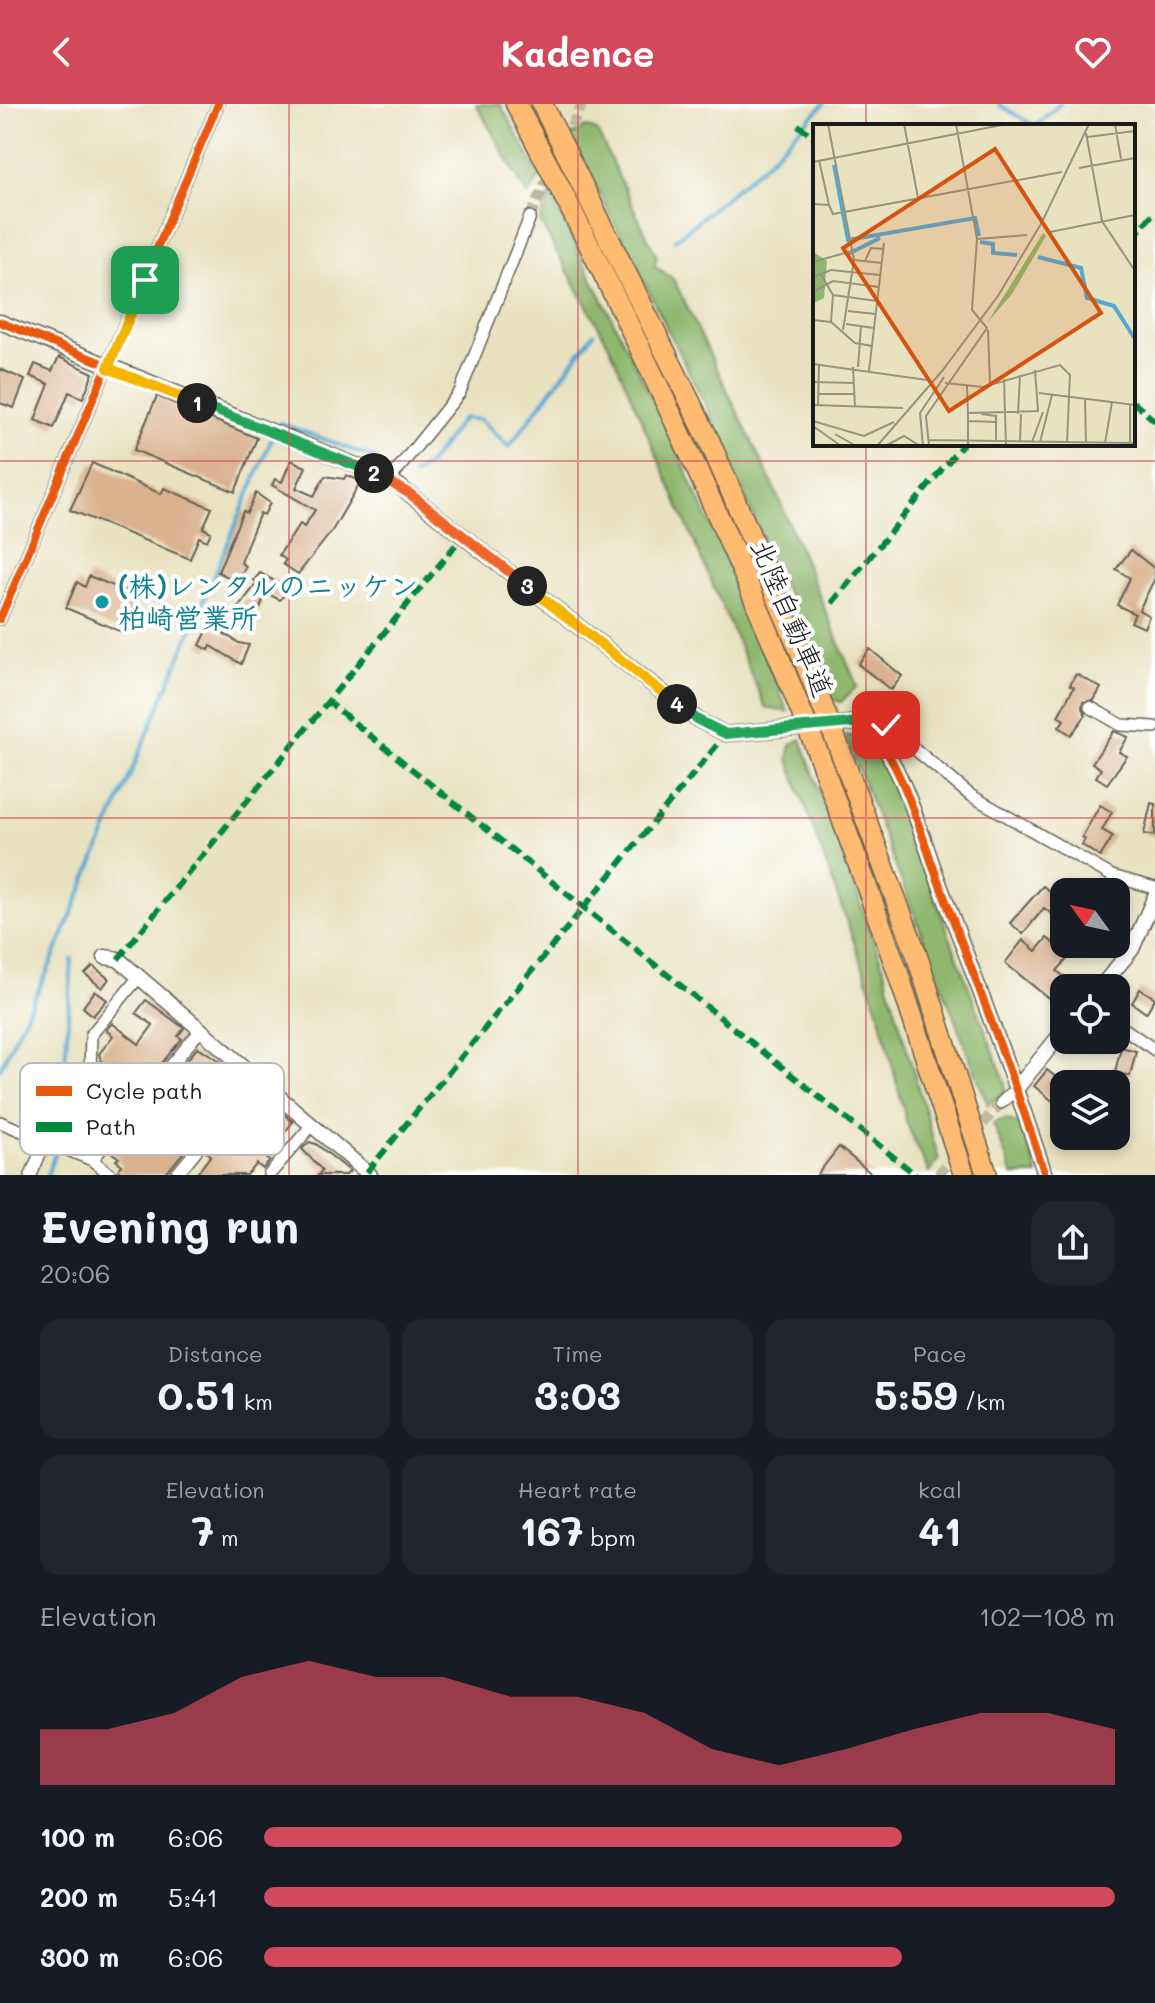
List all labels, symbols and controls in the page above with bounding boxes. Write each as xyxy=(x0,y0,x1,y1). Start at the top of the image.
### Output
text: Kadence xyxy=(501,29,654,76)
icon: back xyxy=(40,30,84,74)
icon: heart xyxy=(1071,30,1115,74)
inset map xyxy=(813,124,1135,446)
pin xyxy=(111,246,179,314)
icon: arrive xyxy=(123,258,167,302)
pin: 1 xyxy=(177,383,217,423)
text: 1 xyxy=(192,388,202,417)
pin: 2 xyxy=(354,453,394,493)
text: 2 xyxy=(368,458,380,487)
street label: 北陸自動車道 xyxy=(744,533,842,702)
pin: 3 xyxy=(507,566,547,606)
place label: (株)レンタルのニッケン 柏崎営業所 xyxy=(118,567,418,635)
text: 3 xyxy=(520,571,534,600)
marker: (株)レンタルのニッケン 柏崎営業所 xyxy=(93,593,111,611)
pin: 4 xyxy=(657,684,697,724)
text: 4 xyxy=(670,689,684,718)
pin xyxy=(852,691,920,759)
icon: check xyxy=(864,703,908,747)
north arrow xyxy=(1050,878,1130,958)
map controls xyxy=(1050,878,1130,1150)
button: locate xyxy=(1050,974,1130,1054)
legend xyxy=(20,1063,284,1155)
button: layers xyxy=(1050,1070,1130,1150)
text: Cycle path xyxy=(86,1076,202,1105)
text: Path xyxy=(86,1112,135,1141)
text: Evening run xyxy=(40,1197,299,1254)
button: share xyxy=(1031,1201,1115,1285)
text: 20:06 xyxy=(40,1256,110,1290)
text: Distance xyxy=(168,1339,263,1368)
text: Time xyxy=(552,1339,603,1368)
text: Pace xyxy=(913,1339,967,1368)
text: 0.51 xyxy=(157,1368,237,1420)
text: 3:03 xyxy=(534,1368,621,1420)
text: 5:59 xyxy=(874,1368,958,1420)
text: km xyxy=(237,1387,273,1416)
text: /km xyxy=(958,1387,1005,1416)
text: Elevation xyxy=(166,1475,265,1504)
text: Heart rate xyxy=(518,1475,637,1504)
text: kcal xyxy=(918,1475,962,1504)
text: 7 xyxy=(192,1504,214,1556)
text: 167 xyxy=(519,1504,584,1556)
text: 41 xyxy=(918,1504,961,1556)
text: m xyxy=(214,1523,239,1552)
text: bpm xyxy=(584,1523,636,1552)
text: Elevation xyxy=(40,1599,157,1633)
text: 102–108 m xyxy=(979,1599,1115,1633)
text: 100 m xyxy=(40,1820,115,1854)
text: 6:06 xyxy=(168,1820,224,1854)
text: 200 m xyxy=(40,1880,118,1914)
text: 5:41 xyxy=(168,1880,218,1914)
text: 300 m xyxy=(40,1940,119,1974)
text: 6:06 xyxy=(168,1940,224,1974)

